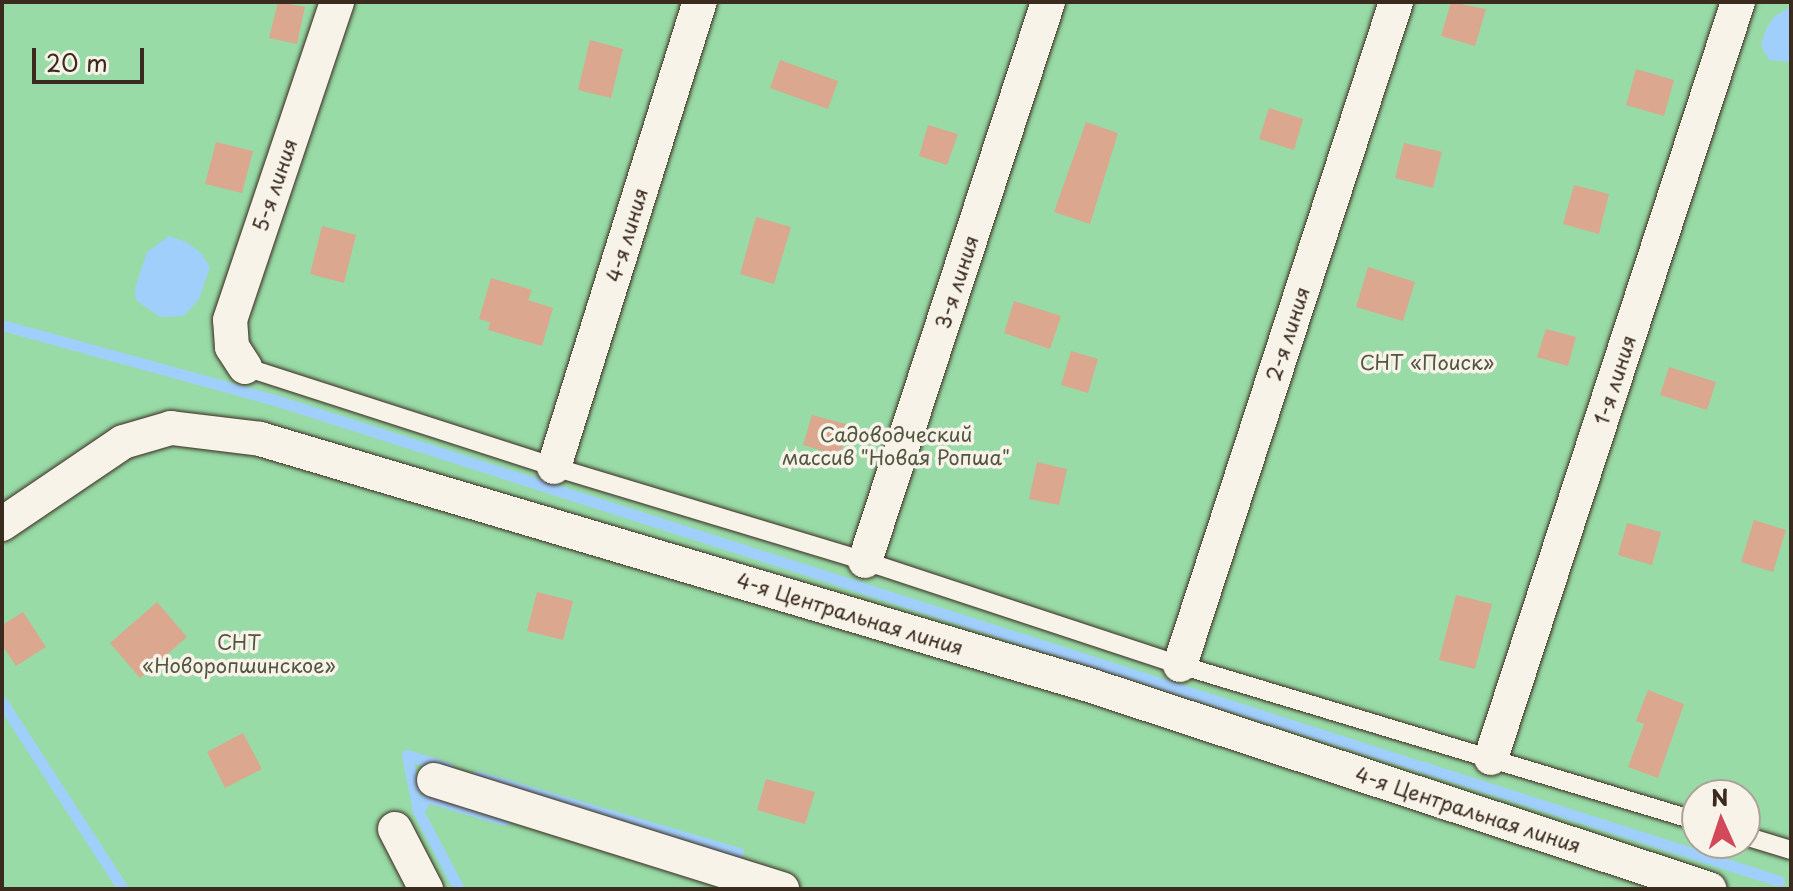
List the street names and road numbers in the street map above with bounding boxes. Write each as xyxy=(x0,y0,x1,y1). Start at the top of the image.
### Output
street label: 5-я линия xyxy=(248,135,302,235)
street label: 4-я линия xyxy=(601,185,653,285)
street label: 3-я линия xyxy=(931,232,983,332)
street label: 2-я линия xyxy=(1261,284,1315,384)
street label: 1-я линия xyxy=(1589,332,1641,428)
street label: 4-я Центральная линия xyxy=(734,568,966,660)
street label: 4-я Центральная линия xyxy=(1353,762,1583,858)

